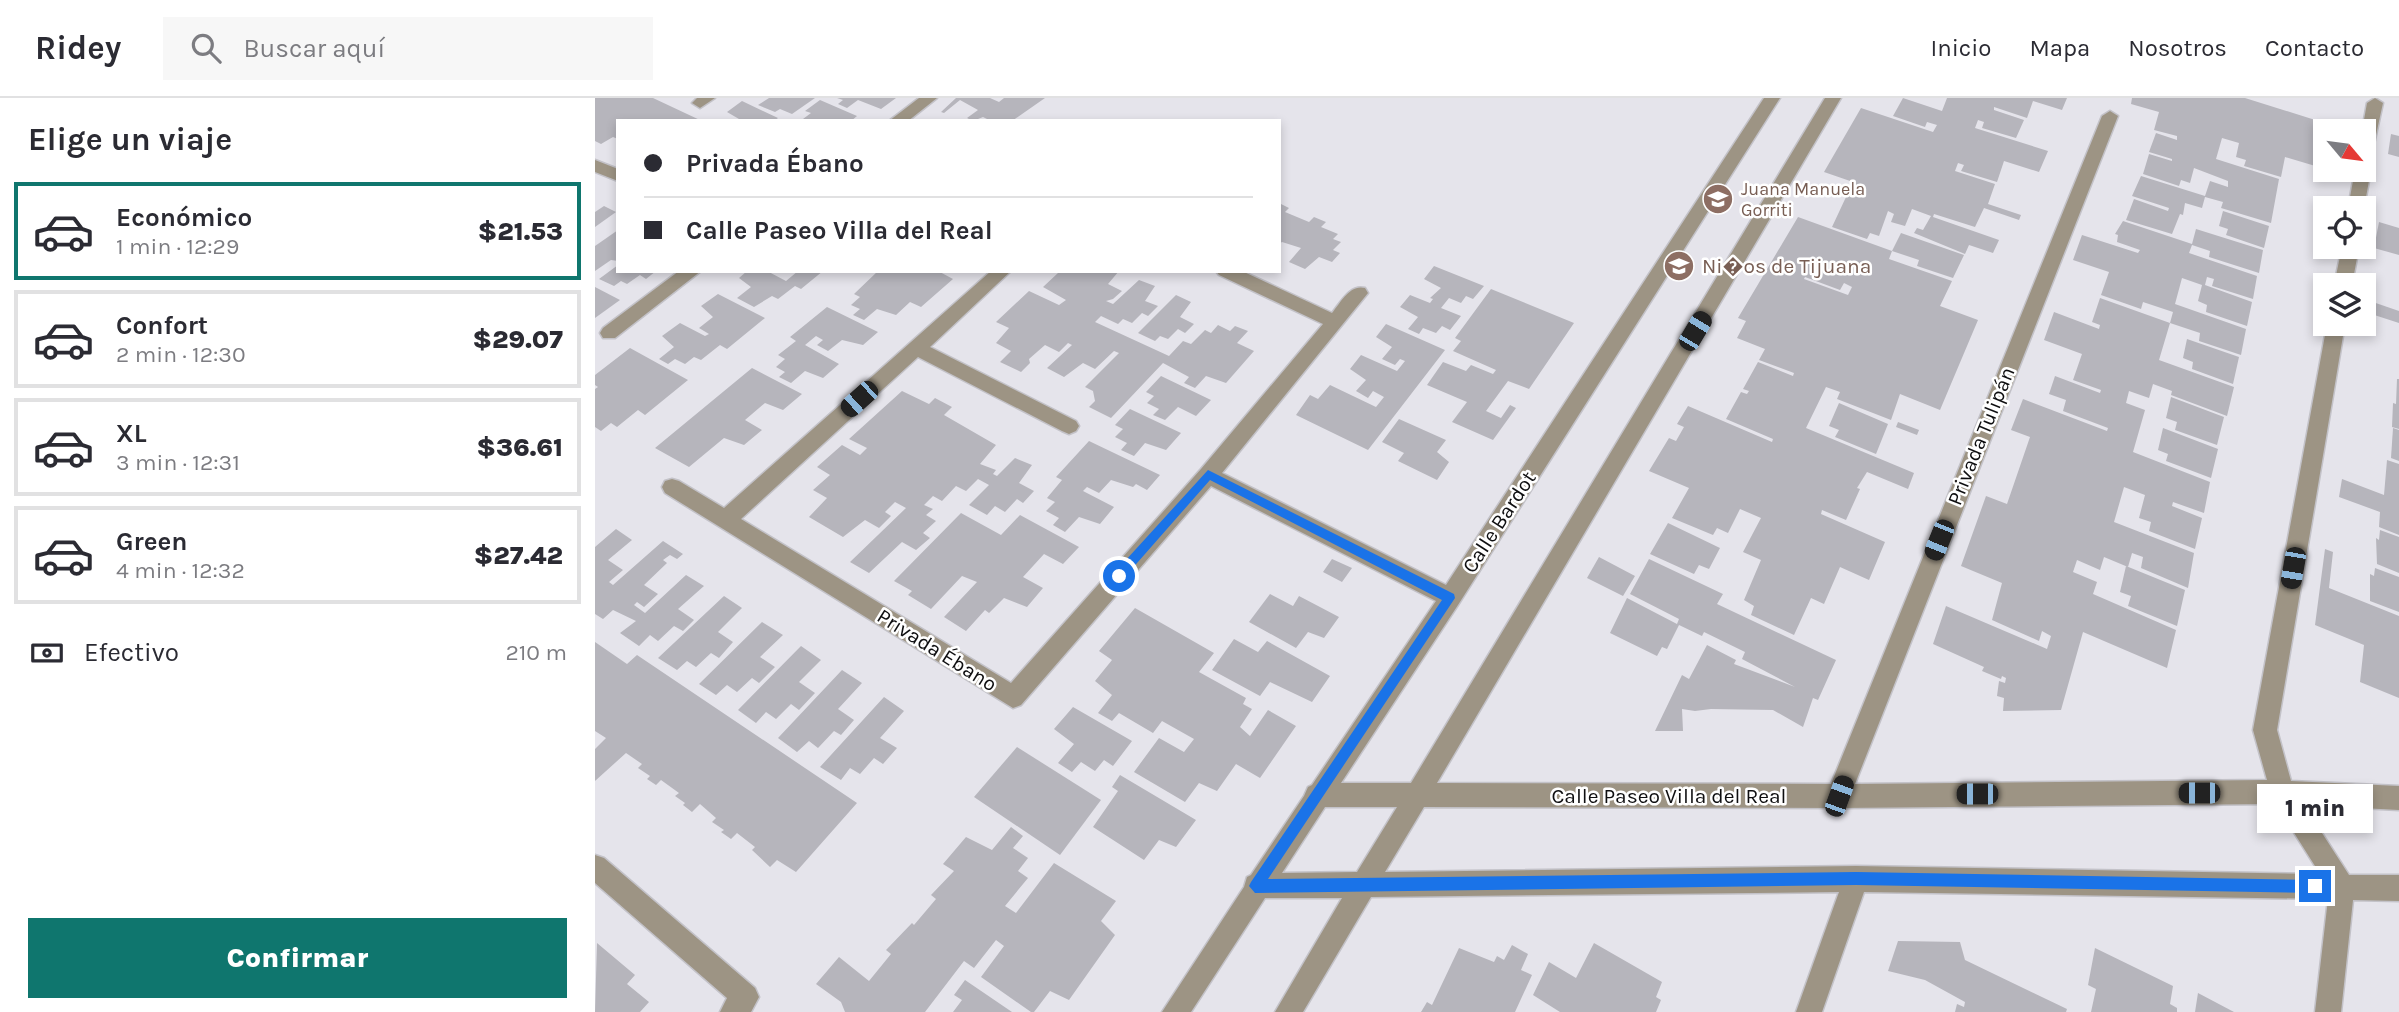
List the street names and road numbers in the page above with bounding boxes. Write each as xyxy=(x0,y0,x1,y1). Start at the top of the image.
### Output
street label: Privada Tulipán xyxy=(1942,363,2020,509)
street label: Calle Bardot xyxy=(1457,467,1541,577)
street label: Privada Ébano xyxy=(873,604,1001,696)
street label: Calle Paseo Villa del Real xyxy=(1552,784,1787,808)

